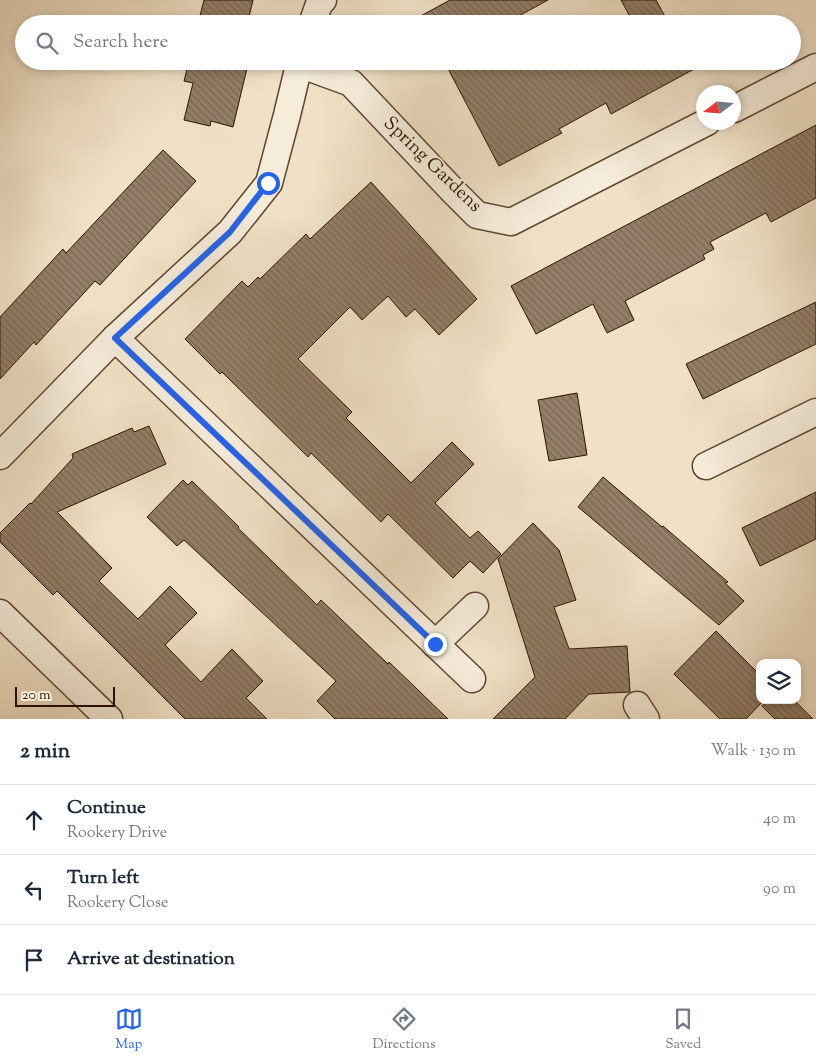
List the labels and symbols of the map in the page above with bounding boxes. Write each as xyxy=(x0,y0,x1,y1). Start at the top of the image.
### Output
north arrow xyxy=(696,85,741,130)
street label: Spring Gardens xyxy=(377,111,487,219)
route start xyxy=(257,172,280,195)
route end xyxy=(424,633,447,656)
scale bar xyxy=(15,684,115,707)

